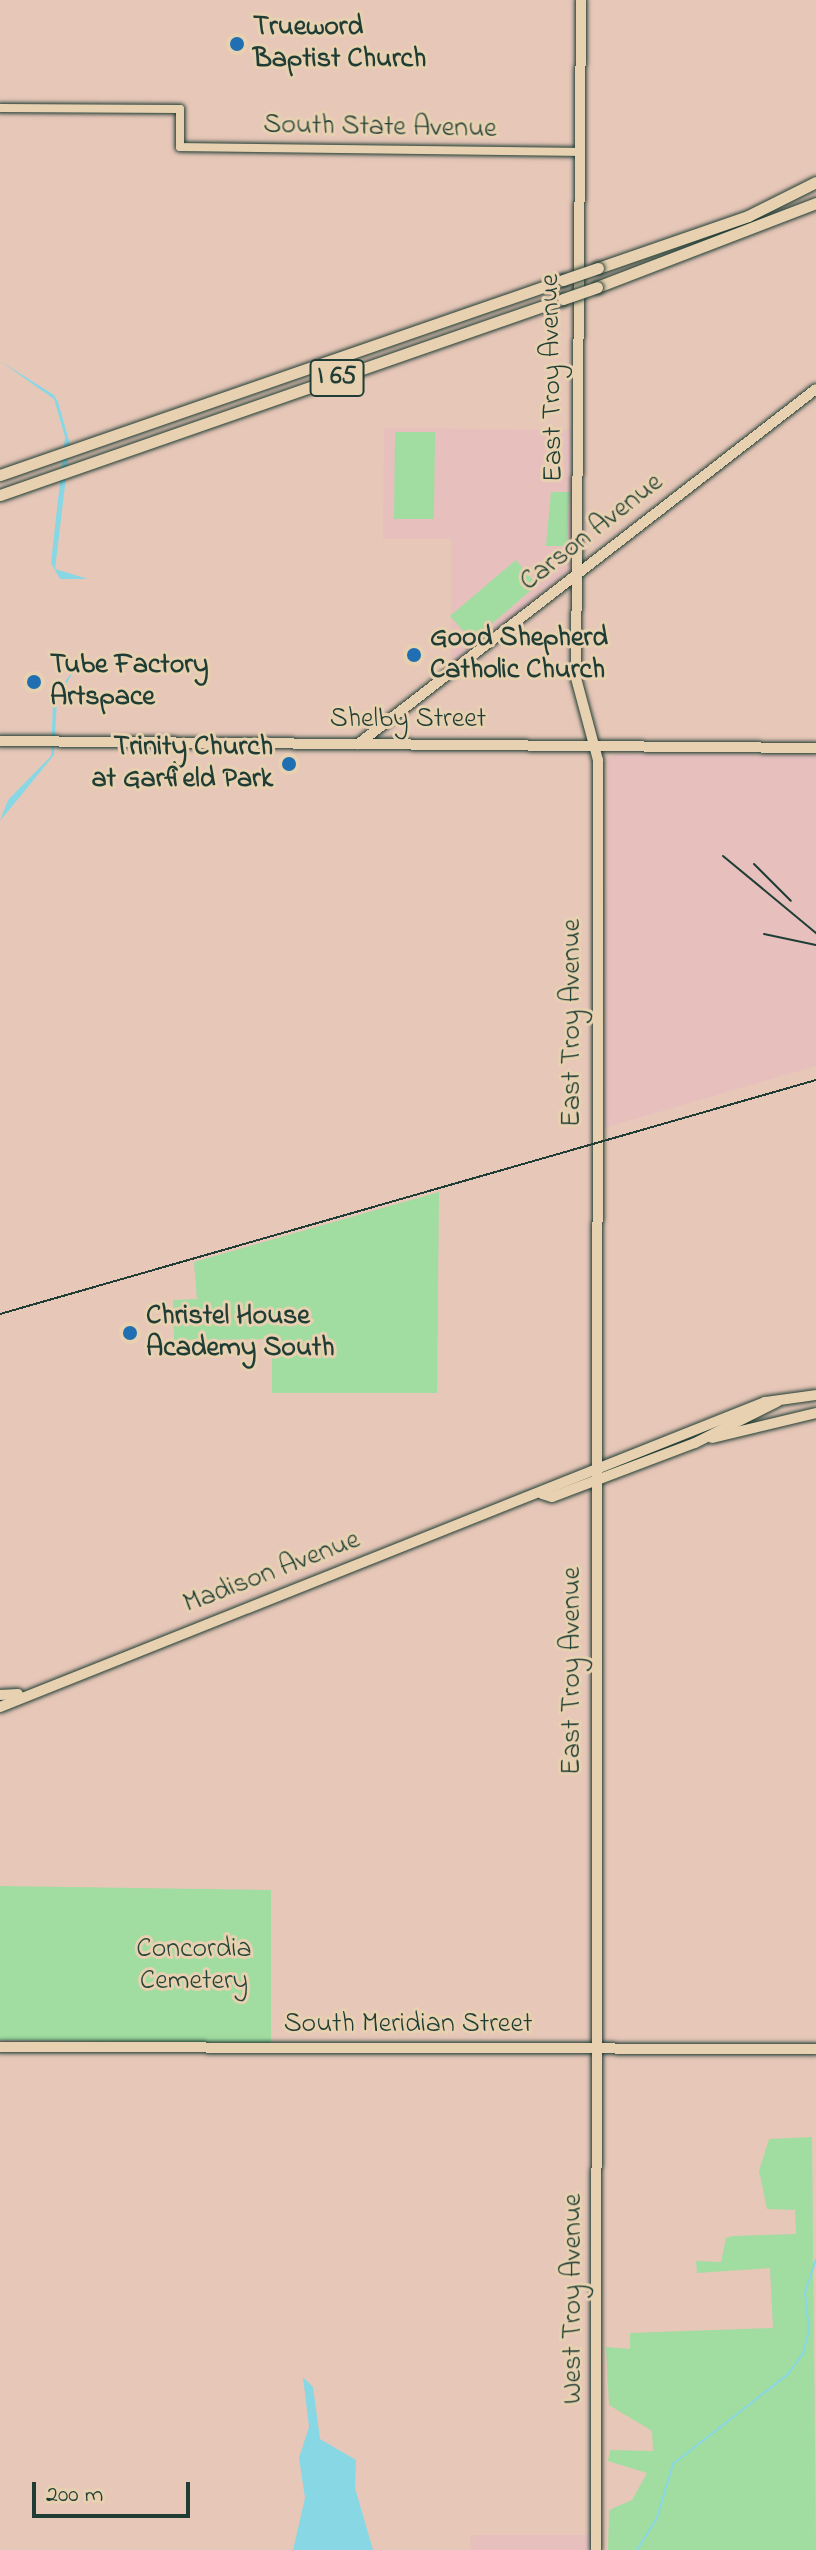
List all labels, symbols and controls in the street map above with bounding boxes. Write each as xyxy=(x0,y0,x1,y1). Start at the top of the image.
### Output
place label: Trueword Baptist Church xyxy=(253,11,426,77)
marker: Trueword Baptist Church xyxy=(228,35,246,53)
street label: South State Avenue xyxy=(263,109,497,147)
street label: East Troy Avenue xyxy=(534,274,572,482)
road number: I 65 xyxy=(309,356,365,400)
street label: Carson Avenue xyxy=(514,467,670,599)
place label: Good Shepherd Catholic Church xyxy=(430,622,608,688)
marker: Good Shepherd Catholic Church xyxy=(405,646,423,664)
place label: Tube Factory Artspace xyxy=(50,649,209,715)
marker: Tube Factory Artspace xyxy=(25,673,43,691)
street label: Shelby Street xyxy=(330,703,486,737)
place label: Trinity Church at Garfield Park xyxy=(92,731,273,797)
marker: Trinity Church at Garfield Park xyxy=(280,755,298,773)
street label: East Troy Avenue xyxy=(556,919,590,1127)
place label: Christel House Academy South xyxy=(146,1300,335,1366)
marker: Christel House Academy South xyxy=(121,1324,139,1342)
street label: Madison Avenue xyxy=(179,1524,365,1622)
street label: East Troy Avenue xyxy=(556,1567,590,1775)
park label: Concordia Cemetery xyxy=(136,1933,252,1999)
street label: South Meridian Street xyxy=(284,2008,532,2042)
street label: West Troy Avenue xyxy=(557,2194,591,2404)
scale bar xyxy=(36,2466,194,2516)
text: 200 m xyxy=(46,2478,103,2513)

